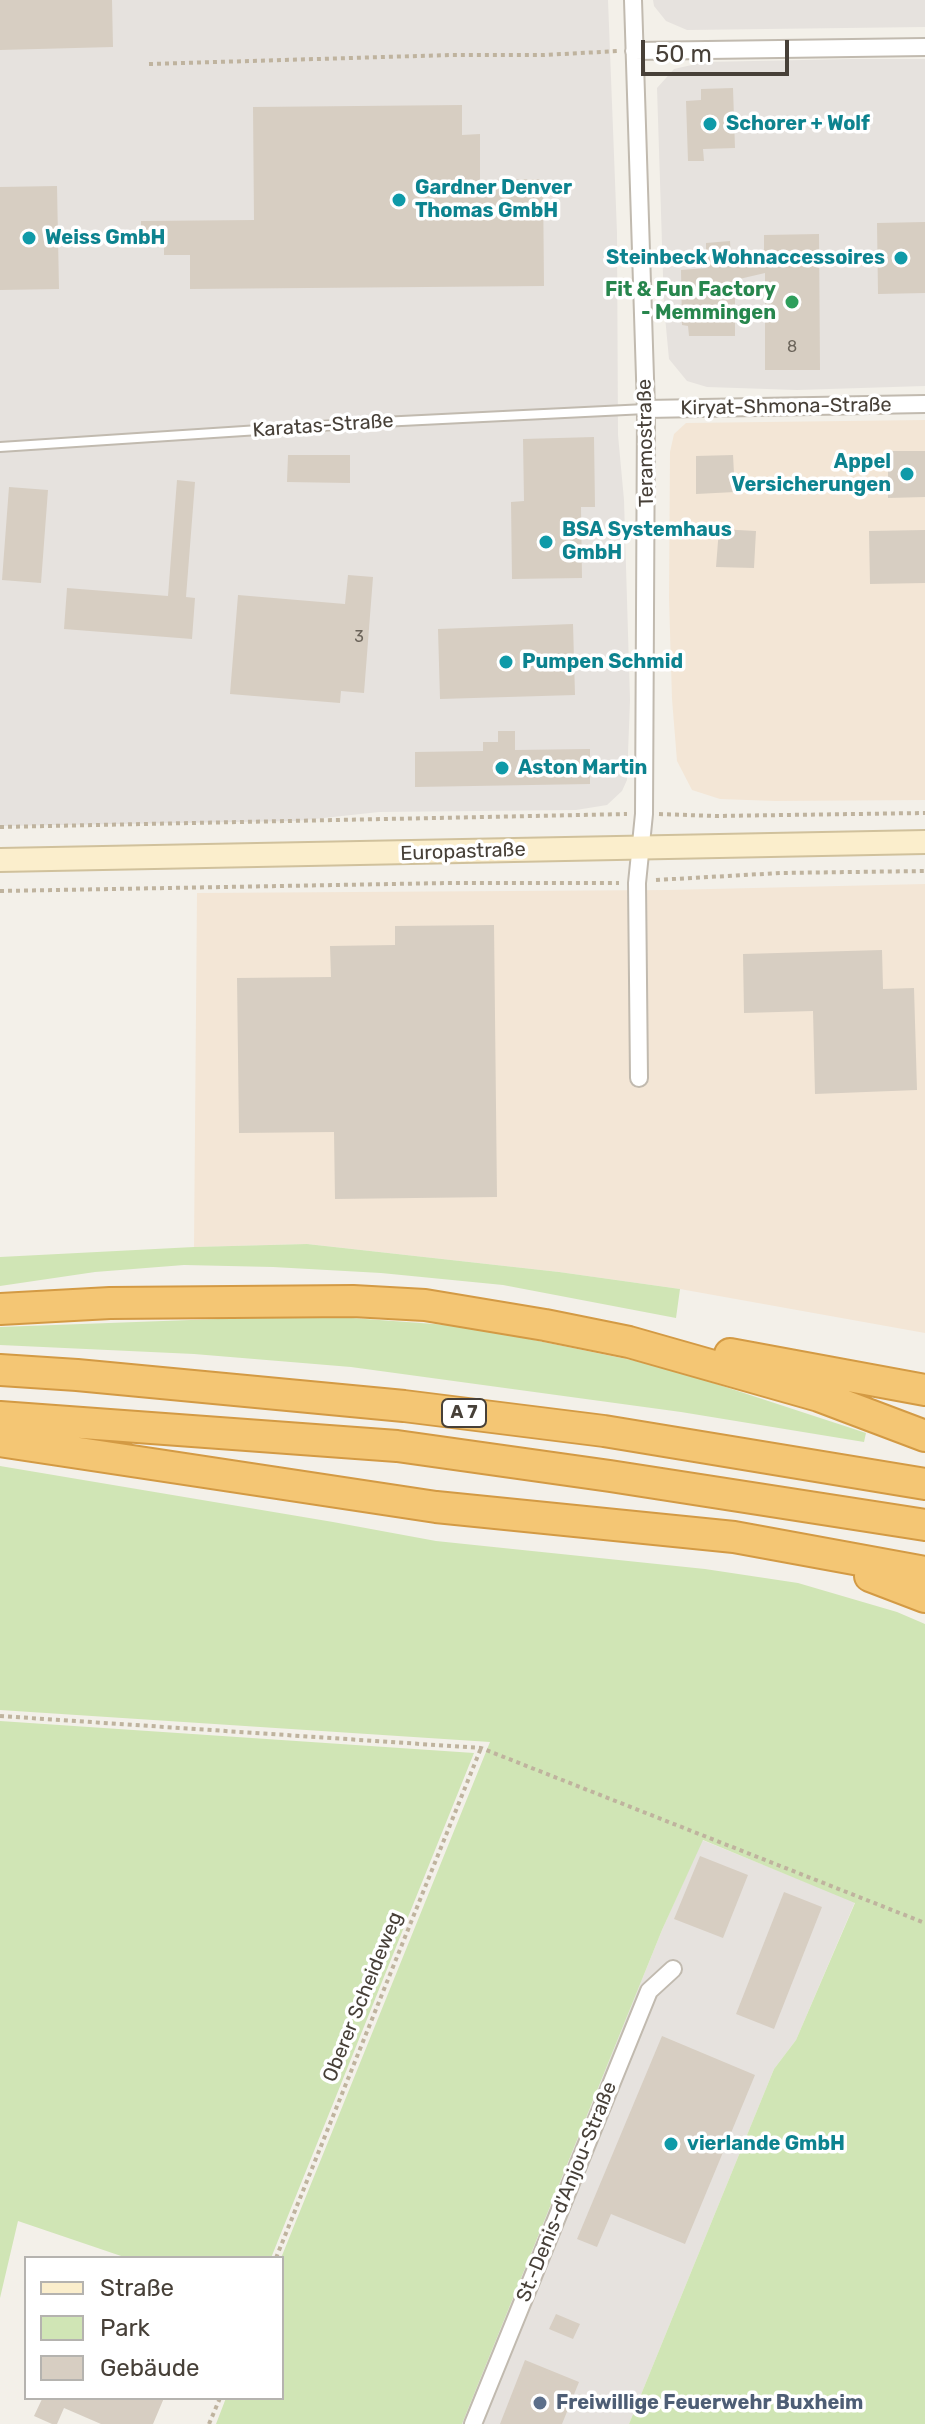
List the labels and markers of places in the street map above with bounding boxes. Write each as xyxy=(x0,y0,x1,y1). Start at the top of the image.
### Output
place label: Schorer + Wolf xyxy=(726,112,870,136)
marker: Schorer + Wolf xyxy=(701,115,719,133)
place label: Gardner Denver Thomas GmbH xyxy=(415,176,572,223)
marker: Gardner Denver Thomas GmbH xyxy=(390,191,408,209)
place label: Weiss GmbH xyxy=(45,226,165,250)
marker: Weiss GmbH xyxy=(20,229,38,247)
place label: Steinbeck Wohnaccessoires xyxy=(606,246,885,270)
marker: Steinbeck Wohnaccessoires xyxy=(892,249,910,267)
place label: Fit & Fun Factory - Memmingen xyxy=(605,278,776,325)
marker: Fit & Fun Factory - Memmingen xyxy=(783,293,801,311)
place label: Appel Versicherungen xyxy=(732,450,891,497)
marker: Appel Versicherungen xyxy=(898,465,916,483)
place label: BSA Systemhaus GmbH xyxy=(562,518,732,565)
marker: BSA Systemhaus GmbH xyxy=(537,533,555,551)
place label: Pumpen Schmid xyxy=(522,650,683,674)
marker: Pumpen Schmid xyxy=(497,653,515,671)
place label: Aston Martin xyxy=(518,756,647,780)
marker: Aston Martin xyxy=(493,759,511,777)
place label: vierlande GmbH xyxy=(687,2132,845,2156)
marker: vierlande GmbH xyxy=(662,2135,680,2153)
place label: Freiwillige Feuerwehr Buxheim xyxy=(556,2391,863,2415)
marker: Freiwillige Feuerwehr Buxheim xyxy=(531,2394,549,2412)

